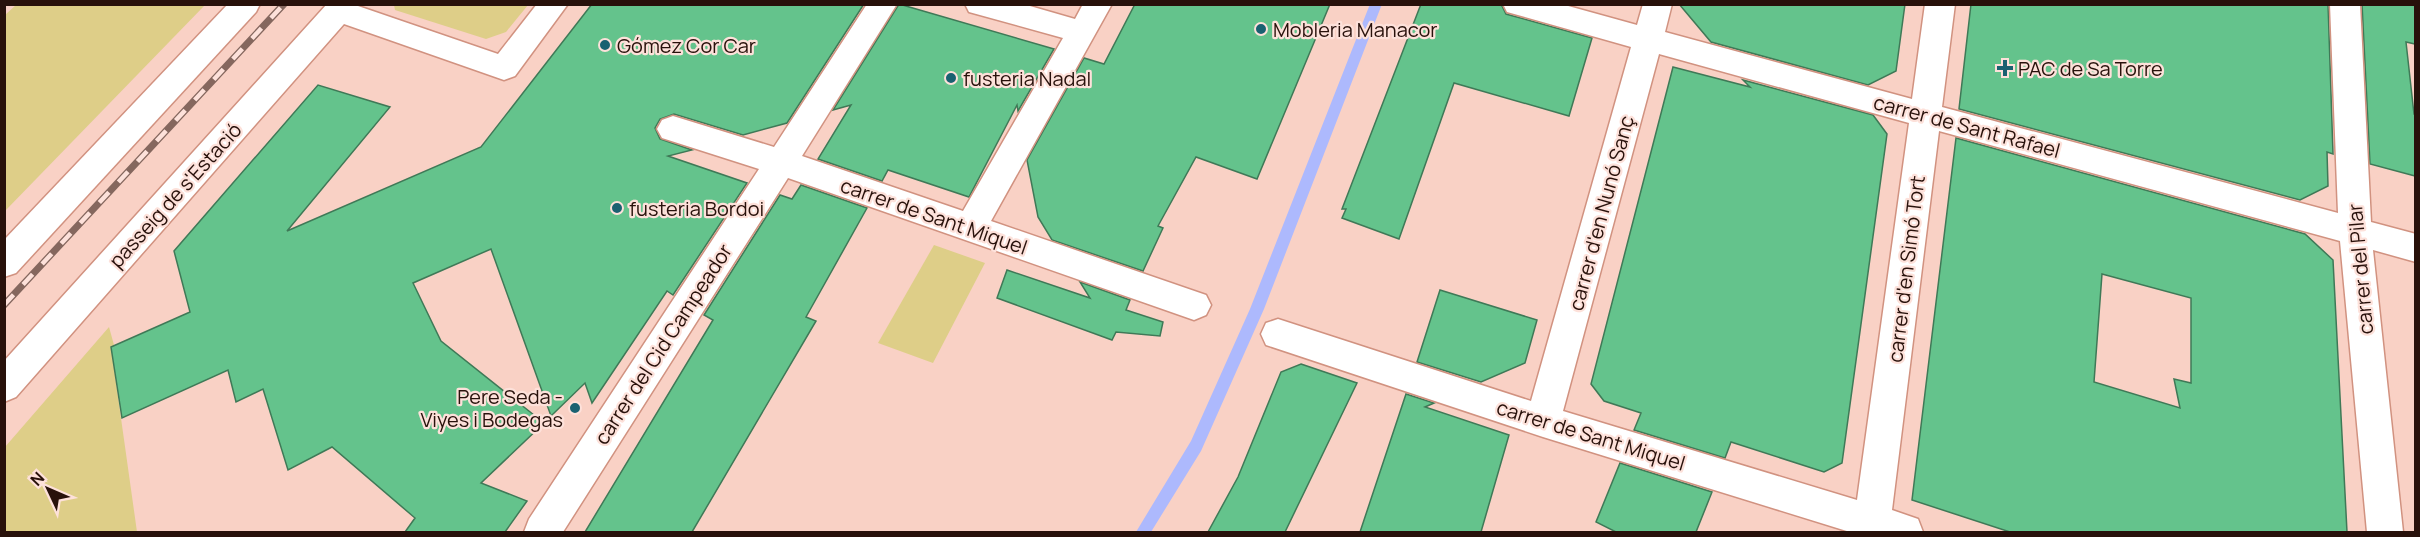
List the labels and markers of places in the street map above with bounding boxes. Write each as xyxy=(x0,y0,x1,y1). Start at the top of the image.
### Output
place label: Mobleria Manacor xyxy=(1273,16,1438,43)
marker: Mobleria Manacor xyxy=(1254,22,1268,36)
place label: Gómez Cor Car xyxy=(617,32,756,59)
marker: Gómez Cor Car xyxy=(598,38,612,52)
place label: PAC de Sa Torre xyxy=(2018,55,2163,82)
marker: PAC de Sa Torre xyxy=(1996,59,2014,77)
place label: fusteria Nadal xyxy=(963,65,1091,92)
marker: fusteria Nadal xyxy=(944,71,958,85)
place label: fusteria Bordoi xyxy=(629,195,764,222)
marker: fusteria Bordoi xyxy=(610,201,624,215)
place label: Pere Seda - Viyes i Bodegas xyxy=(421,383,563,433)
marker: Pere Seda - Viyes i Bodegas xyxy=(568,401,582,415)

